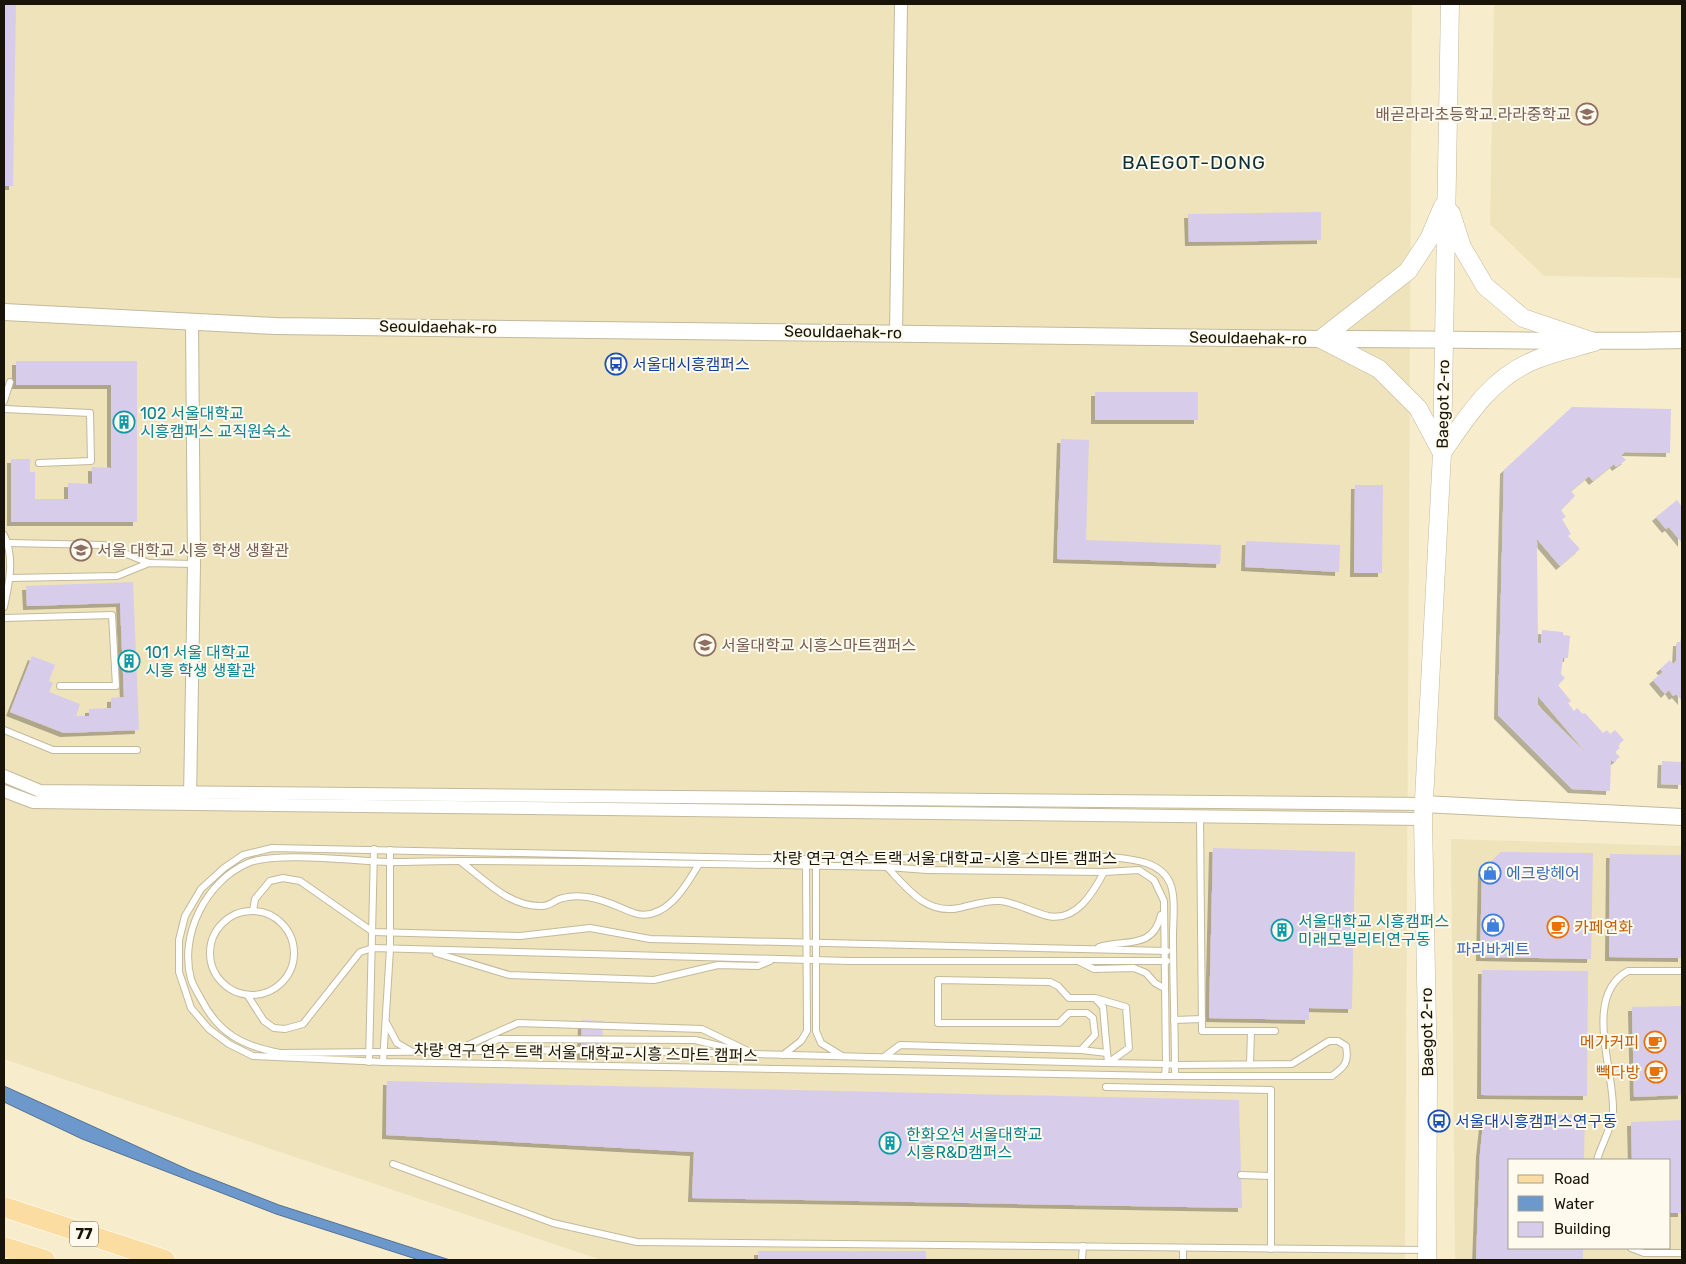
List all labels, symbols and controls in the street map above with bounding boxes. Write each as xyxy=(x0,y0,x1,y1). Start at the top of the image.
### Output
school or university icon: 배곧라라초등학교.라라중학교 xyxy=(1575,102,1599,126)
place label: 배곧라라초등학교.라라중학교 xyxy=(1376,105,1571,124)
district label: BAEGOT-DONG xyxy=(1122,151,1266,174)
street label: Seouldaehak-ro xyxy=(379,316,497,338)
street label: Seouldaehak-ro xyxy=(784,321,902,343)
street label: Seouldaehak-ro xyxy=(1189,327,1307,349)
bus stop icon: 서울대시흥캠퍼스 xyxy=(604,352,628,376)
place label: 서울대시흥캠퍼스 xyxy=(632,355,750,374)
street label: Baegot 2-ro xyxy=(1433,359,1453,449)
place label: 102 서울대학교 시흥캠퍼스 교직원숙소 xyxy=(140,404,291,441)
building icon: 102 서울대학교 시흥캠퍼스 교직원숙소 xyxy=(112,410,136,434)
school or university icon: 서울 대학교 시흥 학생 생활관 xyxy=(69,538,93,562)
place label: 서울 대학교 시흥 학생 생활관 xyxy=(97,541,290,560)
school or university icon: 서울대학교 시흥스마트캠퍼스 xyxy=(693,633,717,657)
place label: 서울대학교 시흥스마트캠퍼스 xyxy=(721,636,916,655)
place label: 101 서울 대학교 시흥 학생 생활관 xyxy=(145,643,256,680)
building icon: 101 서울 대학교 시흥 학생 생활관 xyxy=(117,649,141,673)
street label: 차량 연구 연수 트랙 서울 대학교-시흥 스마트 캠퍼스 xyxy=(773,849,1117,868)
shop icon: 에크랑헤어 xyxy=(1478,861,1502,885)
place label: 에크랑헤어 xyxy=(1506,864,1580,883)
place label: 서울대학교 시흥캠퍼스 미래모빌리티연구동 xyxy=(1298,912,1449,949)
shop icon: 파리바게트 xyxy=(1481,913,1505,937)
cafe icon: 카페연화 xyxy=(1546,915,1570,939)
building icon: 서울대학교 시흥캠퍼스 미래모빌리티연구동 xyxy=(1270,918,1294,942)
place label: 카페연화 xyxy=(1574,918,1633,937)
place label: 파리바게트 xyxy=(1456,940,1530,959)
street label: Baegot 2-ro xyxy=(1417,987,1437,1077)
cafe icon: 메가커피 xyxy=(1643,1030,1667,1054)
place label: 메가커피 xyxy=(1580,1033,1639,1052)
street label: 차량 연구 연수 트랙 서울 대학교-시흥 스마트 캠퍼스 xyxy=(414,1040,758,1066)
cafe icon: 빽다방 xyxy=(1644,1060,1668,1084)
place label: 빽다방 xyxy=(1596,1063,1640,1082)
bus stop icon: 서울대시흥캠퍼스연구동 xyxy=(1427,1109,1451,1133)
place label: 서울대시흥캠퍼스연구동 xyxy=(1455,1112,1617,1131)
place label: 한화오션 서울대학교 시흥R&D캠퍼스 xyxy=(906,1125,1042,1162)
building icon: 한화오션 서울대학교 시흥R&D캠퍼스 xyxy=(878,1131,902,1155)
legend xyxy=(1508,1159,1671,1249)
text: Road xyxy=(1554,1170,1590,1188)
text: Water xyxy=(1554,1195,1594,1213)
text: Building xyxy=(1554,1220,1611,1238)
road number: 77 xyxy=(70,1222,98,1246)

